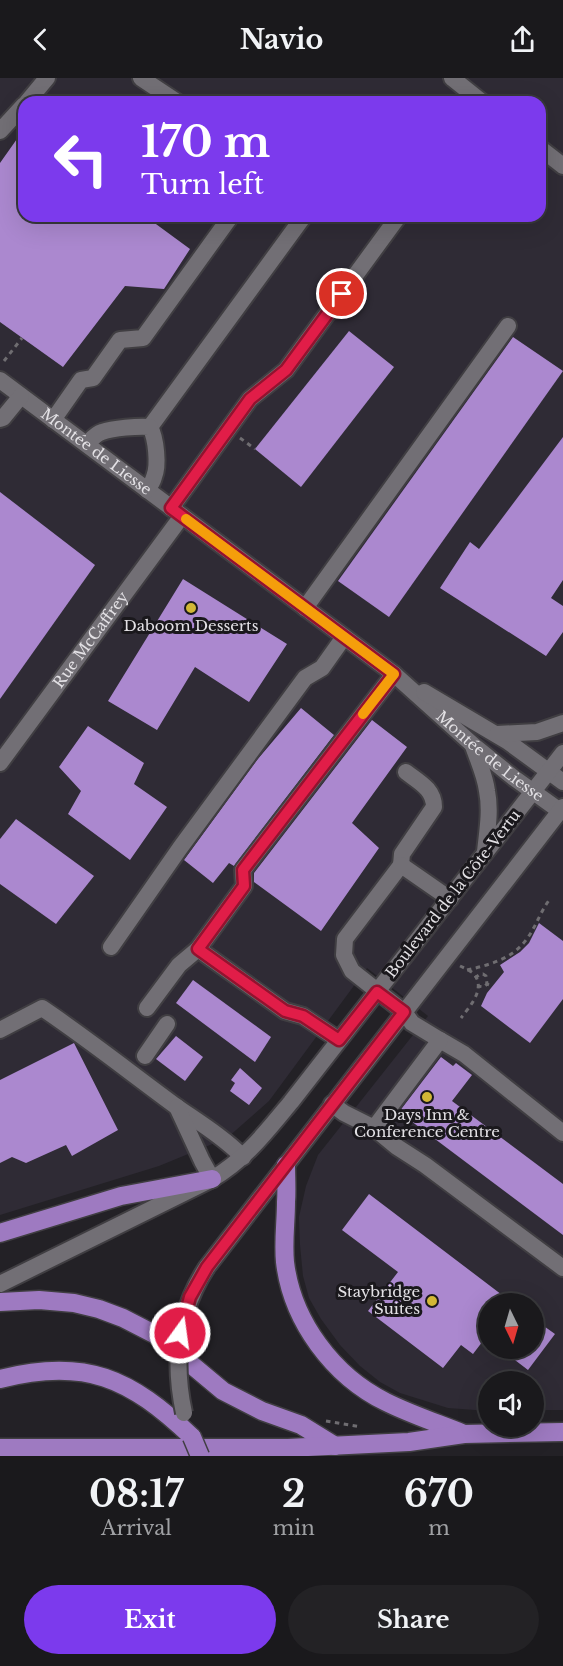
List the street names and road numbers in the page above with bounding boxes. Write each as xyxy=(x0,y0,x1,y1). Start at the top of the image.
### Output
street label: Montée de Liesse xyxy=(37,404,156,499)
street label: Rue McCaffrey xyxy=(49,587,132,692)
street label: Montée de Liesse xyxy=(432,707,548,805)
street label: Boulevard de la Côte-Vertu xyxy=(381,806,524,982)

